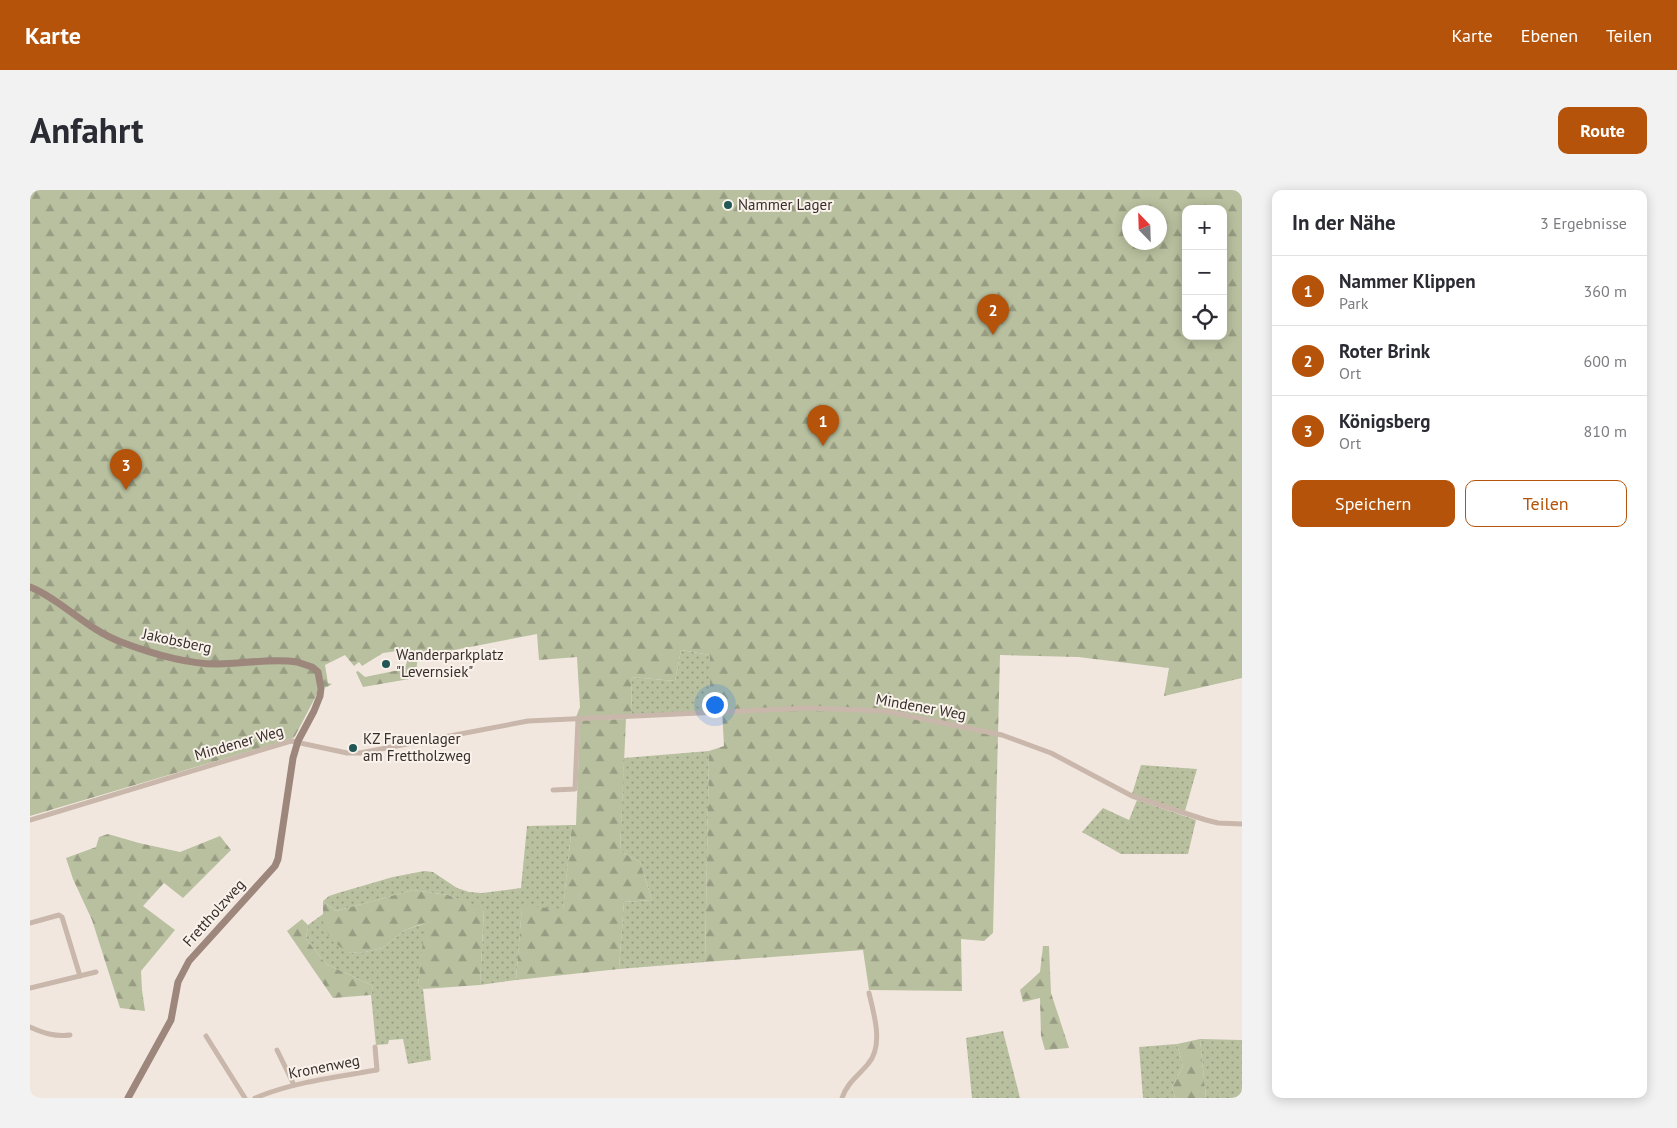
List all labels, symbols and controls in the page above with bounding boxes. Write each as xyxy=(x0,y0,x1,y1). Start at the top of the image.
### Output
text: Karte xyxy=(25,20,81,51)
text: Karte xyxy=(1452,24,1493,47)
text: Ebenen xyxy=(1521,24,1578,47)
text: Teilen xyxy=(1606,24,1652,47)
text: Anfahrt xyxy=(30,107,143,153)
button: Route xyxy=(1558,107,1647,154)
place label: Nammer Lager xyxy=(738,195,832,214)
marker: Nammer Lager xyxy=(722,199,734,211)
north arrow xyxy=(1122,205,1167,250)
map controls xyxy=(1182,205,1227,340)
button: + xyxy=(1182,205,1227,250)
text: In der Nähe xyxy=(1292,209,1396,236)
text: 3 Ergebnisse xyxy=(1540,213,1627,233)
button: − xyxy=(1182,250,1227,295)
text: Nammer Klippen xyxy=(1339,269,1476,293)
text: 1 xyxy=(1303,281,1313,301)
text: 360 m xyxy=(1584,281,1627,301)
text: Park xyxy=(1339,293,1368,313)
pin: 2 xyxy=(977,294,1009,335)
button: locate xyxy=(1182,295,1227,340)
text: Roter Brink xyxy=(1339,339,1430,363)
text: 2 xyxy=(1303,351,1313,371)
text: 600 m xyxy=(1584,351,1627,371)
text: Ort xyxy=(1339,363,1361,383)
pin: 1 xyxy=(807,405,839,446)
text: Königsberg xyxy=(1339,409,1430,433)
text: 3 xyxy=(1303,421,1313,441)
text: 810 m xyxy=(1584,421,1627,441)
text: Ort xyxy=(1339,433,1361,453)
pin: 3 xyxy=(110,449,142,490)
button: Speichern xyxy=(1292,480,1455,527)
button: Teilen xyxy=(1465,480,1627,527)
street label: Jakobsberg xyxy=(140,624,213,657)
place label: Wanderparkplatz "Levernsiek" xyxy=(396,645,504,681)
marker: Wanderparkplatz "Levernsiek" xyxy=(380,658,392,670)
street label: Mindener Weg xyxy=(874,689,968,724)
your location xyxy=(702,692,728,718)
street label: Mindener Weg xyxy=(192,721,286,764)
place label: KZ Frauenlager am Frettholzweg xyxy=(363,729,471,765)
marker: KZ Frauenlager am Frettholzweg xyxy=(347,742,359,754)
street label: Frettholzweg xyxy=(178,875,249,950)
street label: Kronenweg xyxy=(287,1050,361,1083)

